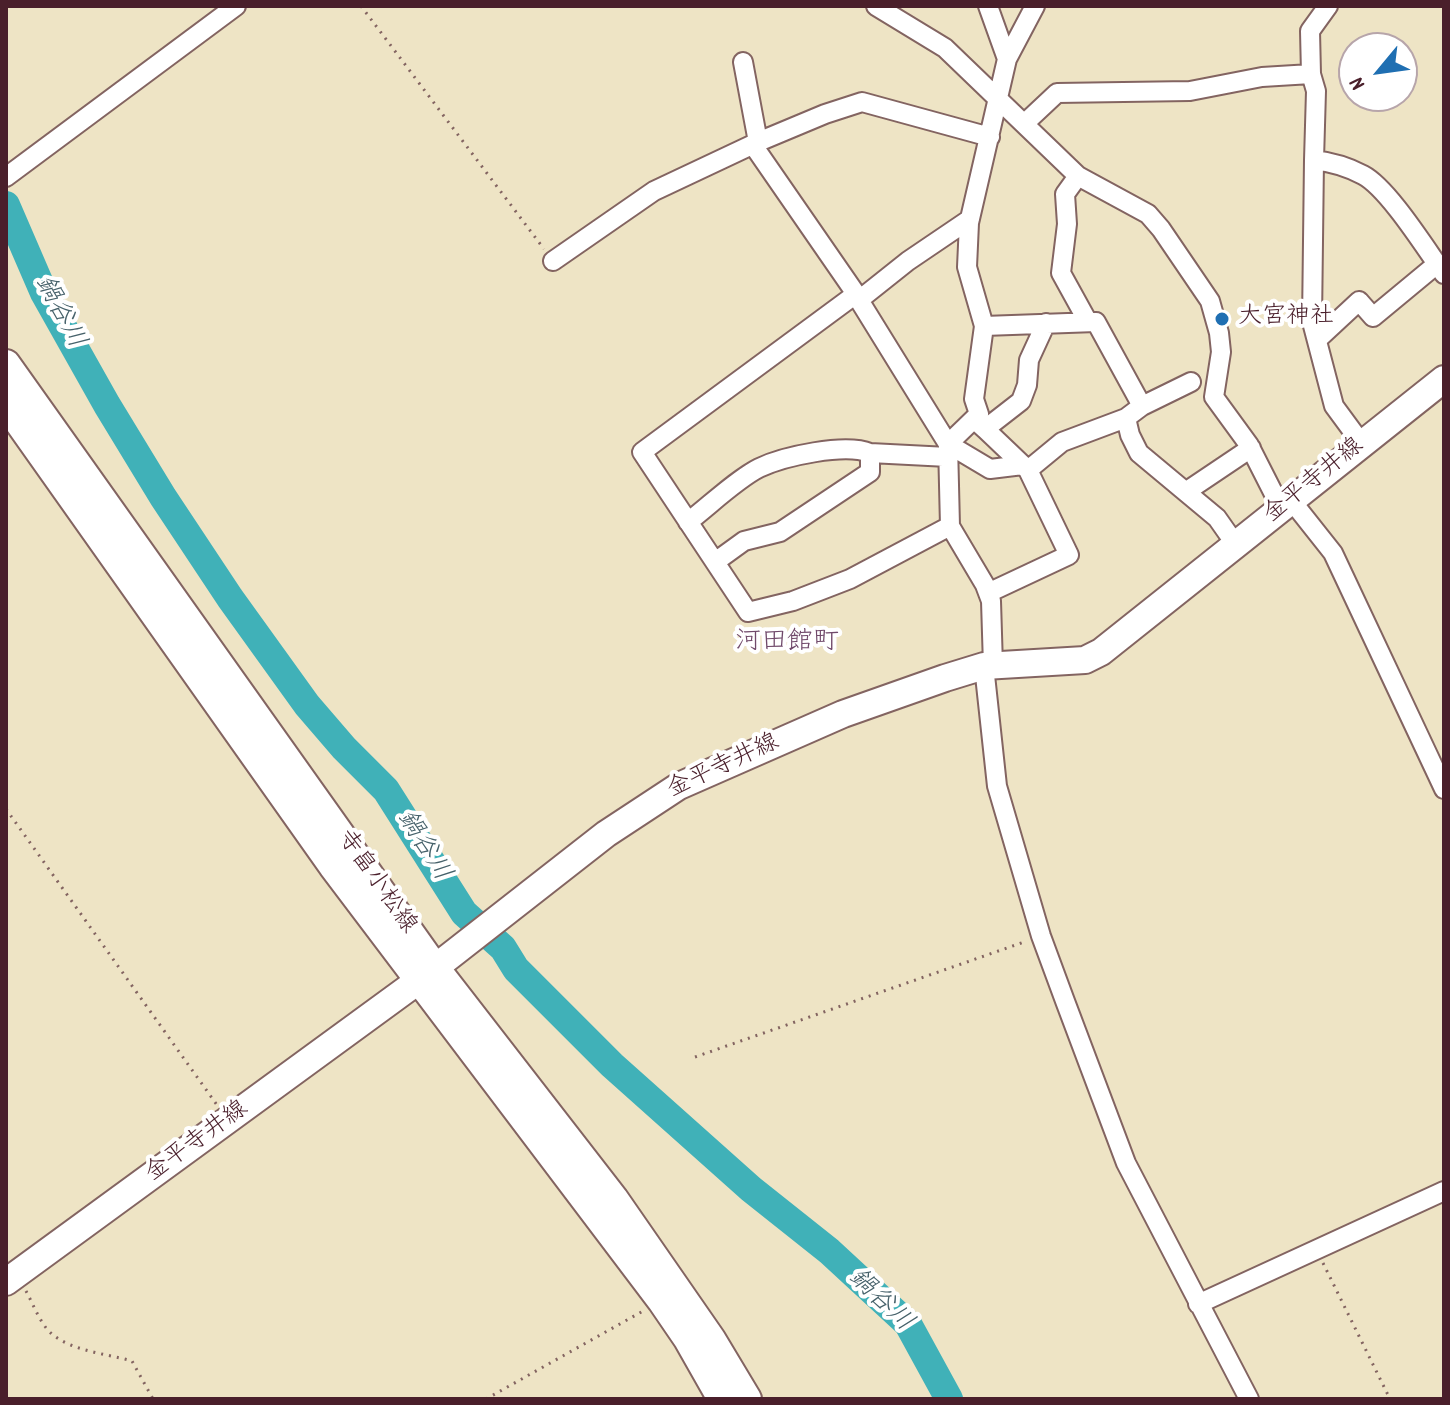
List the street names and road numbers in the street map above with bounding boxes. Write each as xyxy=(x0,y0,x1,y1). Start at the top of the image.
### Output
street label: 金平寺井線 xyxy=(1259,433,1371,531)
street label: 金平寺井線 xyxy=(664,730,784,806)
street label: 寺畠小松線 xyxy=(329,826,421,940)
street label: 金平寺井線 xyxy=(141,1096,255,1190)

